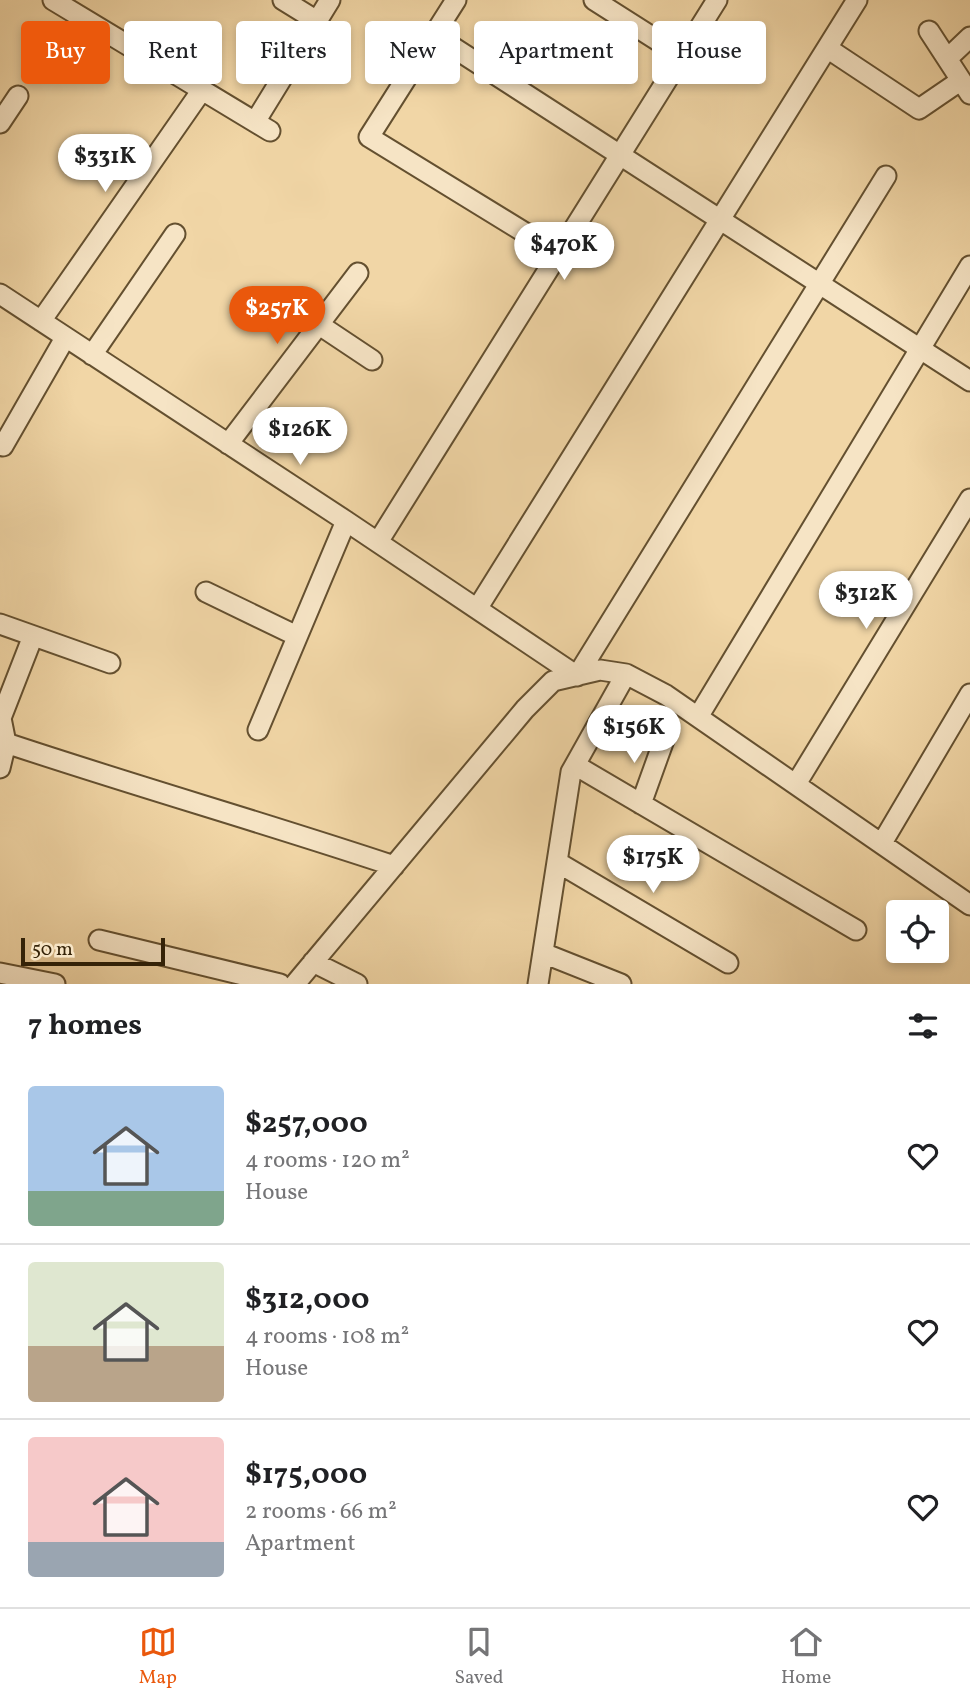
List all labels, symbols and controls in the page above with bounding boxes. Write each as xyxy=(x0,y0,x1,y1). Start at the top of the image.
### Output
chip: Buy xyxy=(21,21,110,84)
chip: Rent xyxy=(124,21,222,84)
chip: Filters xyxy=(236,21,351,84)
chip: New xyxy=(365,21,460,84)
chip: Apartment xyxy=(474,21,638,84)
chip: House xyxy=(652,21,766,84)
pin: $331K xyxy=(56,134,154,194)
text: $331K xyxy=(74,141,136,173)
pin: $470K xyxy=(515,222,613,282)
text: $470K xyxy=(530,229,598,261)
pin: $257K xyxy=(228,286,326,346)
text: $257K xyxy=(245,293,309,325)
pin: $126K xyxy=(251,407,349,467)
text: $126K xyxy=(268,414,332,446)
pin: $312K xyxy=(817,572,915,631)
text: $312K xyxy=(835,578,897,610)
pin: $156K xyxy=(585,706,683,765)
text: $156K xyxy=(603,712,665,744)
pin: $175K xyxy=(604,836,702,895)
text: $175K xyxy=(623,842,683,874)
map controls xyxy=(886,900,949,963)
button: locate xyxy=(886,900,949,963)
scale bar xyxy=(21,935,164,967)
text: 50 m xyxy=(32,937,73,963)
text: 7 homes xyxy=(28,1005,142,1047)
icon: filters xyxy=(904,1007,942,1045)
text: $257,000 xyxy=(245,1103,368,1145)
icon: home xyxy=(84,1114,168,1198)
icon: heart xyxy=(904,1137,942,1175)
text: 4 rooms · 120 m² xyxy=(245,1145,410,1177)
text: House xyxy=(245,1177,308,1209)
text: $312,000 xyxy=(245,1279,369,1321)
icon: home xyxy=(84,1290,168,1374)
icon: heart xyxy=(904,1313,942,1351)
text: 4 rooms · 108 m² xyxy=(245,1321,409,1353)
text: House xyxy=(245,1353,308,1385)
text: $175,000 xyxy=(245,1454,367,1496)
icon: home xyxy=(84,1465,168,1549)
icon: heart xyxy=(904,1488,942,1526)
text: 2 rooms · 66 m² xyxy=(245,1496,397,1528)
text: Apartment xyxy=(245,1528,356,1560)
tab: Map xyxy=(139,1623,177,1691)
tab: Saved xyxy=(454,1623,503,1691)
tab: Home xyxy=(781,1623,831,1691)

